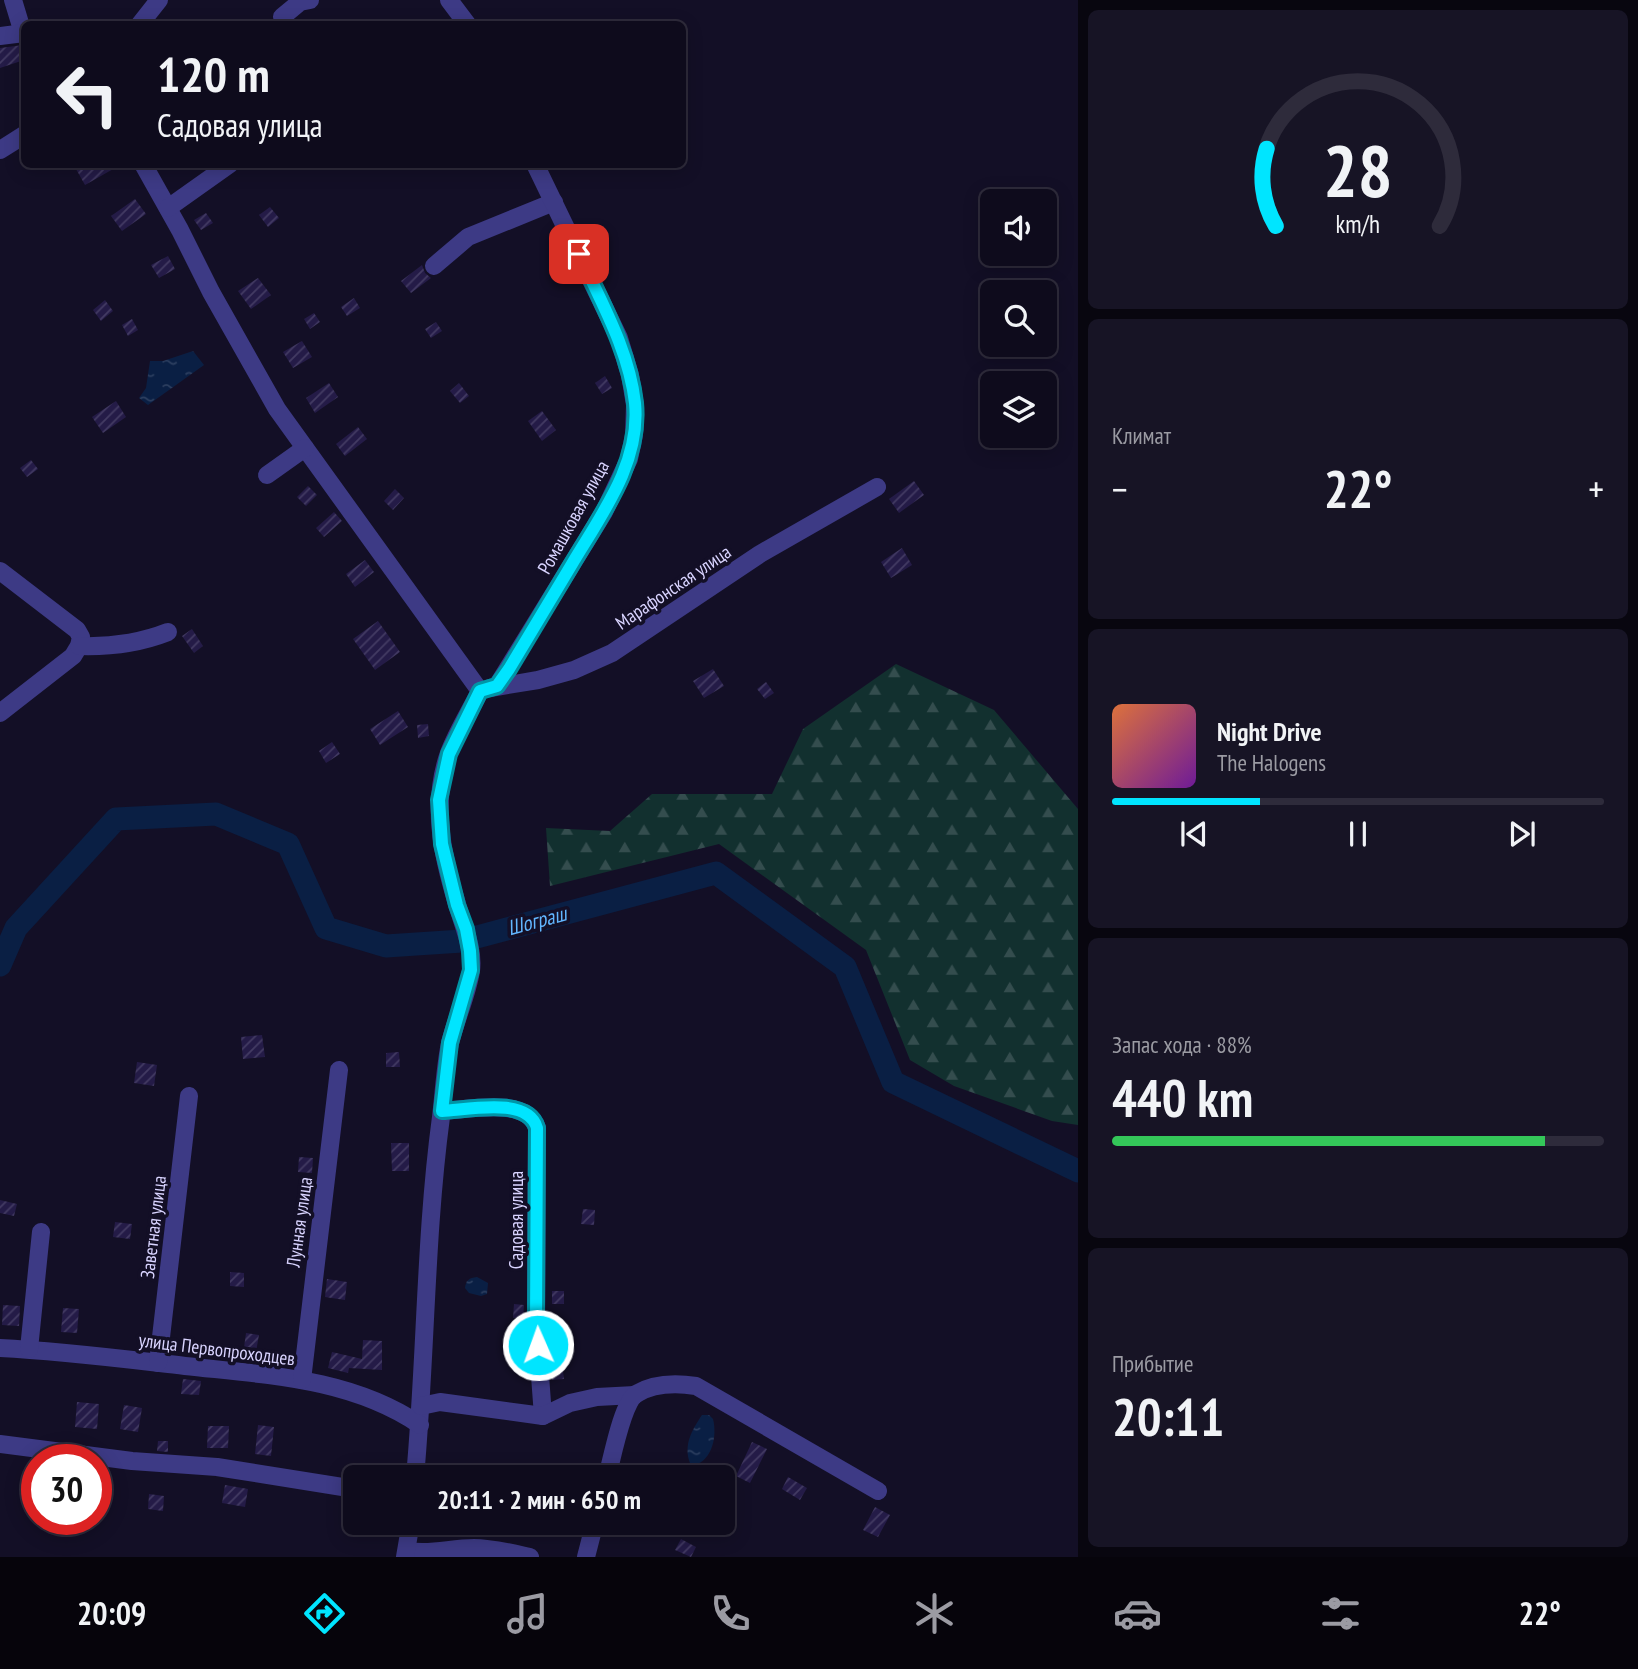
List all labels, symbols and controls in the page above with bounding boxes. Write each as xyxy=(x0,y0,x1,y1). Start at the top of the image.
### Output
text: 120 m xyxy=(157,42,270,106)
icon: left xyxy=(42,49,133,140)
text: Садовая улица xyxy=(157,104,323,146)
text: 28 xyxy=(1323,122,1393,216)
map controls xyxy=(980,189,1057,448)
button: sound xyxy=(980,189,1057,266)
text: km/h xyxy=(1336,208,1380,240)
pin xyxy=(549,224,609,284)
icon: arrive xyxy=(560,235,598,273)
button: search xyxy=(980,280,1057,357)
button: layers xyxy=(980,371,1057,448)
text: Климат xyxy=(1112,421,1171,450)
text: 22° xyxy=(1324,455,1392,522)
street label: Ромашковая улица xyxy=(532,456,614,578)
text: − xyxy=(1112,464,1128,513)
text: + xyxy=(1588,464,1604,513)
street label: Марафонская улица xyxy=(611,539,735,635)
text: Night Drive xyxy=(1217,715,1322,748)
text: The Halogens xyxy=(1217,748,1326,777)
icon: previous xyxy=(1175,815,1213,853)
icon: pause xyxy=(1339,815,1377,853)
icon: next xyxy=(1503,815,1541,853)
water label: Шограш xyxy=(504,899,571,941)
text: Запас хода · 88% xyxy=(1112,1030,1252,1059)
text: 440 km xyxy=(1112,1064,1253,1131)
street label: Садовая улица xyxy=(504,1171,528,1269)
street label: Заветная улица xyxy=(135,1174,171,1280)
street label: Лунная улица xyxy=(281,1175,317,1270)
position arrow xyxy=(501,1308,575,1382)
street label: улица Первопроходцев xyxy=(137,1328,297,1370)
text: Прибытие xyxy=(1112,1349,1193,1378)
text: 20:11 xyxy=(1112,1383,1224,1450)
speed limit sign: 30 xyxy=(21,1444,112,1535)
text: 20:11 · 2 мин · 650 m xyxy=(437,1483,641,1516)
icon: directions xyxy=(300,1589,349,1638)
icon: music xyxy=(503,1589,552,1638)
icon: phone xyxy=(706,1589,755,1638)
icon: climate xyxy=(910,1589,959,1638)
icon: car xyxy=(1113,1589,1162,1638)
icon: filters xyxy=(1316,1589,1365,1638)
text: 20:09 xyxy=(77,1592,146,1634)
text: 22° xyxy=(1519,1592,1561,1634)

